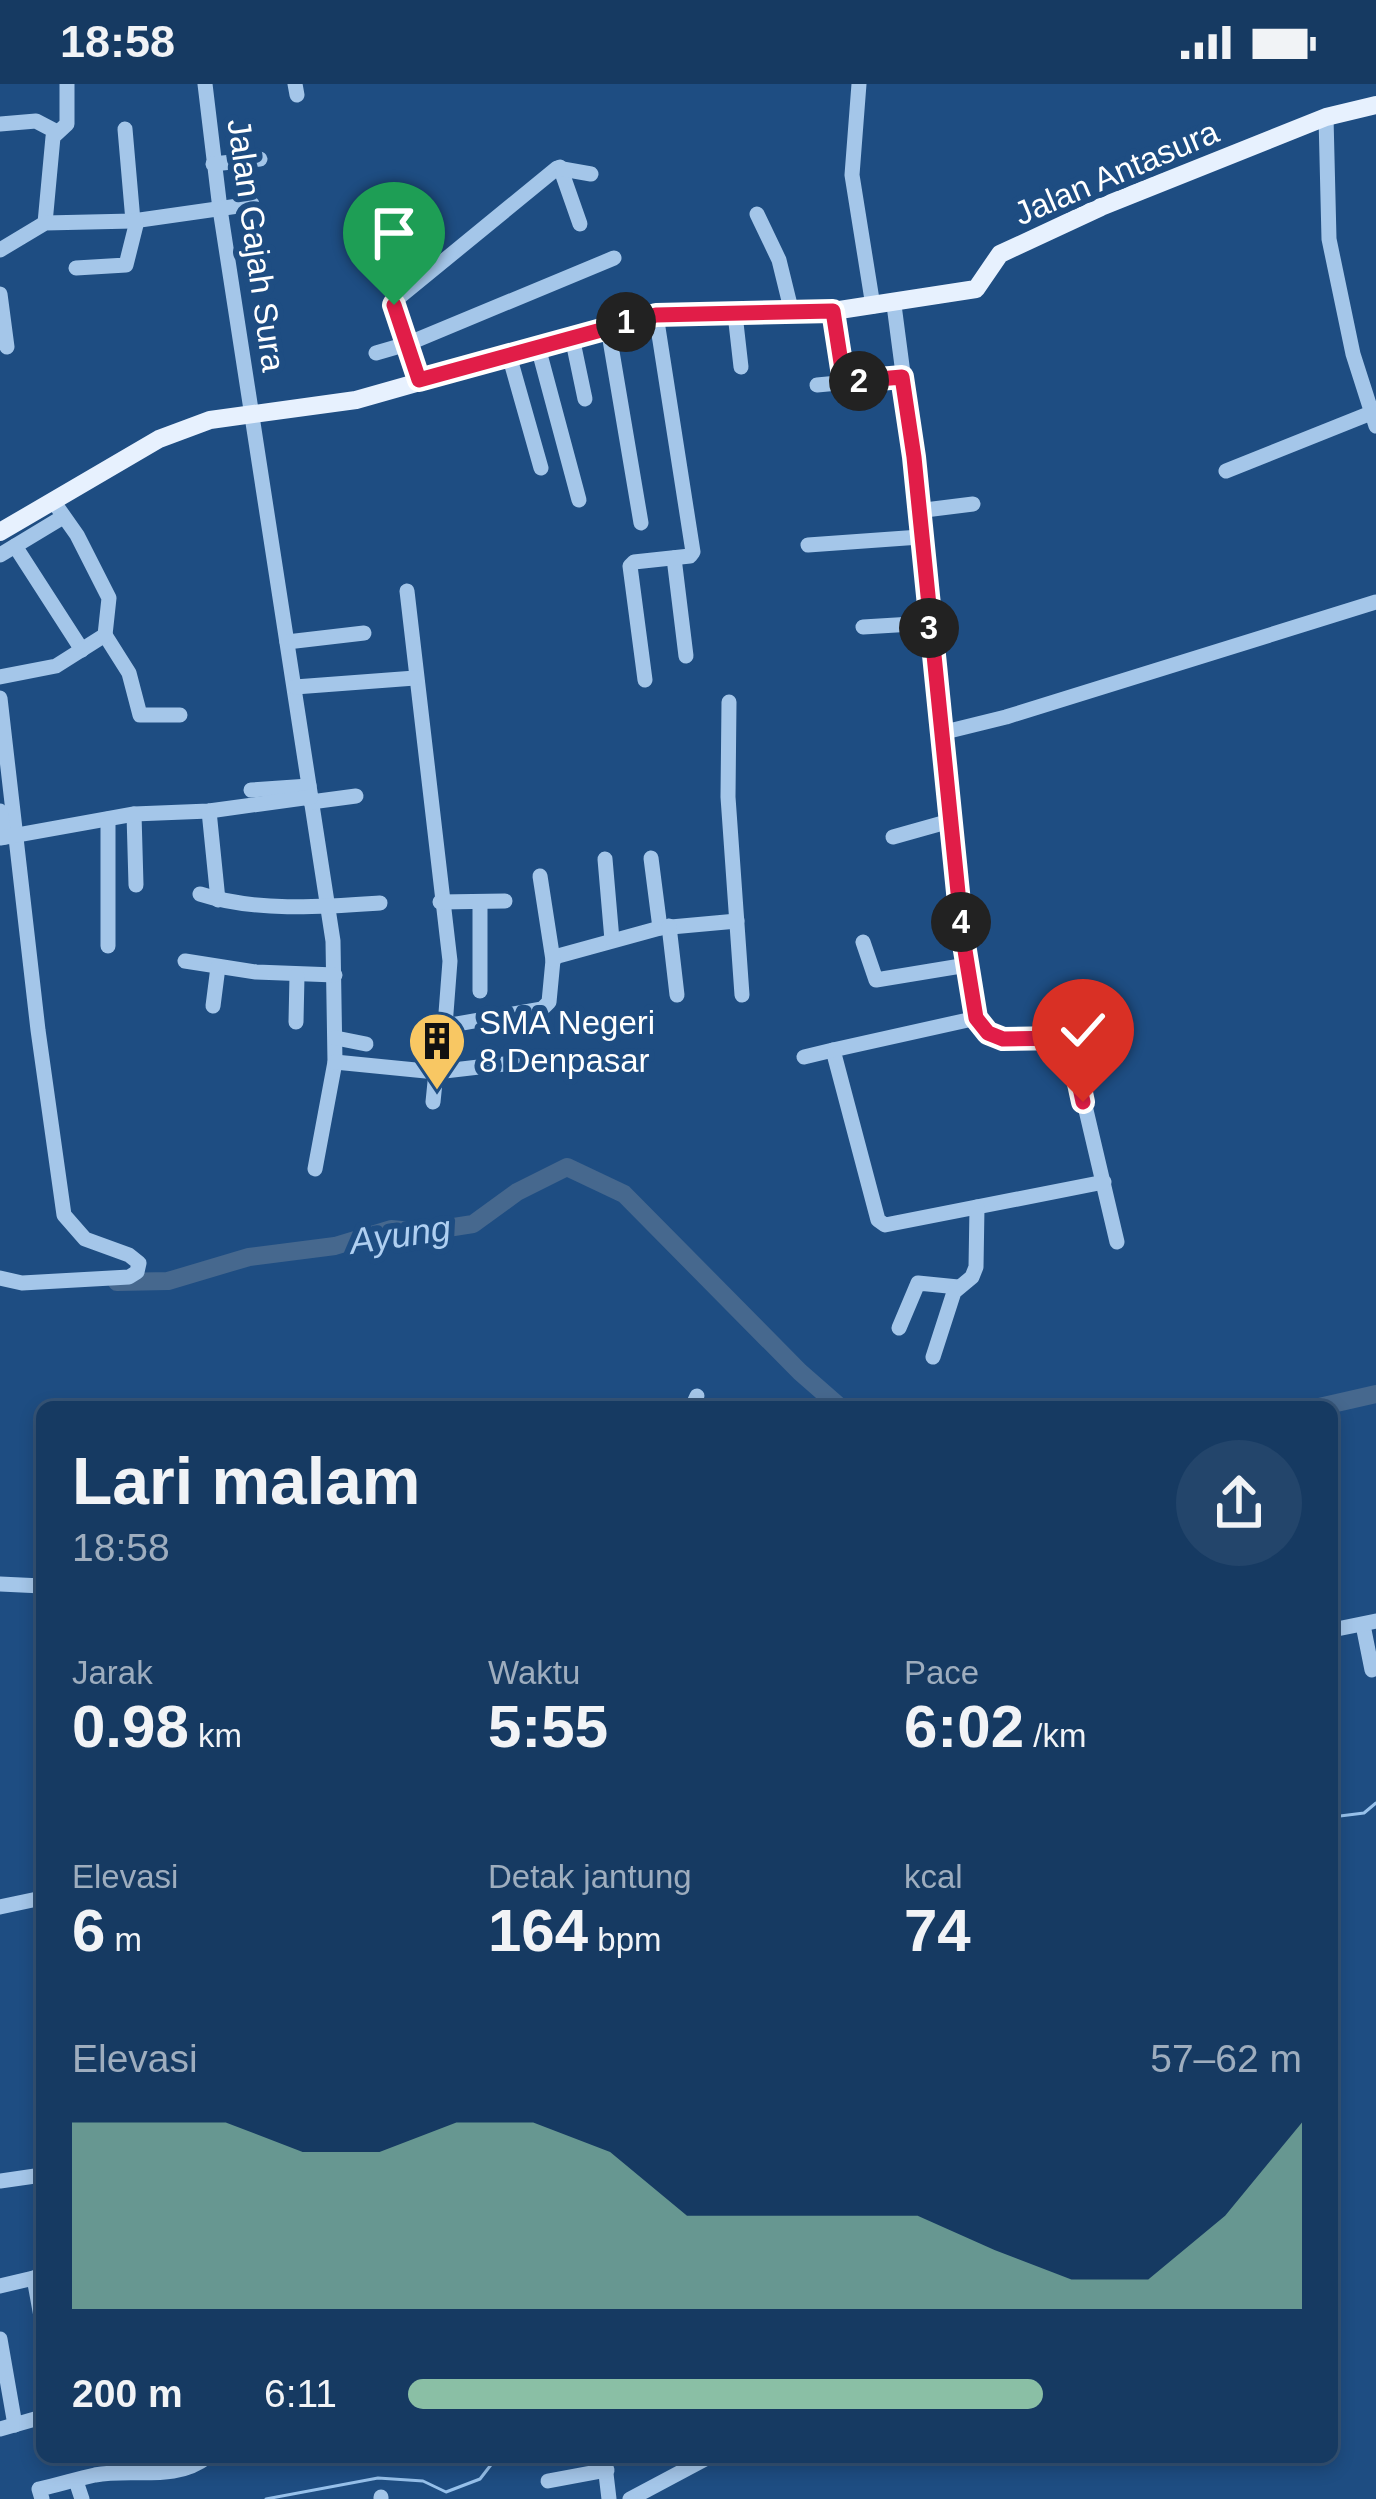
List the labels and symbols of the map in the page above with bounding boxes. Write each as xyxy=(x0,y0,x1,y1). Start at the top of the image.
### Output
street label: Jalan Antasura xyxy=(1008,113,1224,232)
street label: Jalan Gajah Sura xyxy=(220,116,293,375)
pin xyxy=(343,182,445,305)
pin: 1 xyxy=(596,292,656,352)
pin: 2 xyxy=(829,351,889,411)
pin: 3 xyxy=(899,598,959,658)
pin: 4 xyxy=(931,892,991,952)
pin xyxy=(1032,979,1134,1102)
place label: SMA Negeri 8 Denpasar xyxy=(479,1004,655,1079)
building icon: SMA Negeri 8 Denpasar xyxy=(406,1010,468,1092)
water label: Ayung xyxy=(345,1207,453,1262)

